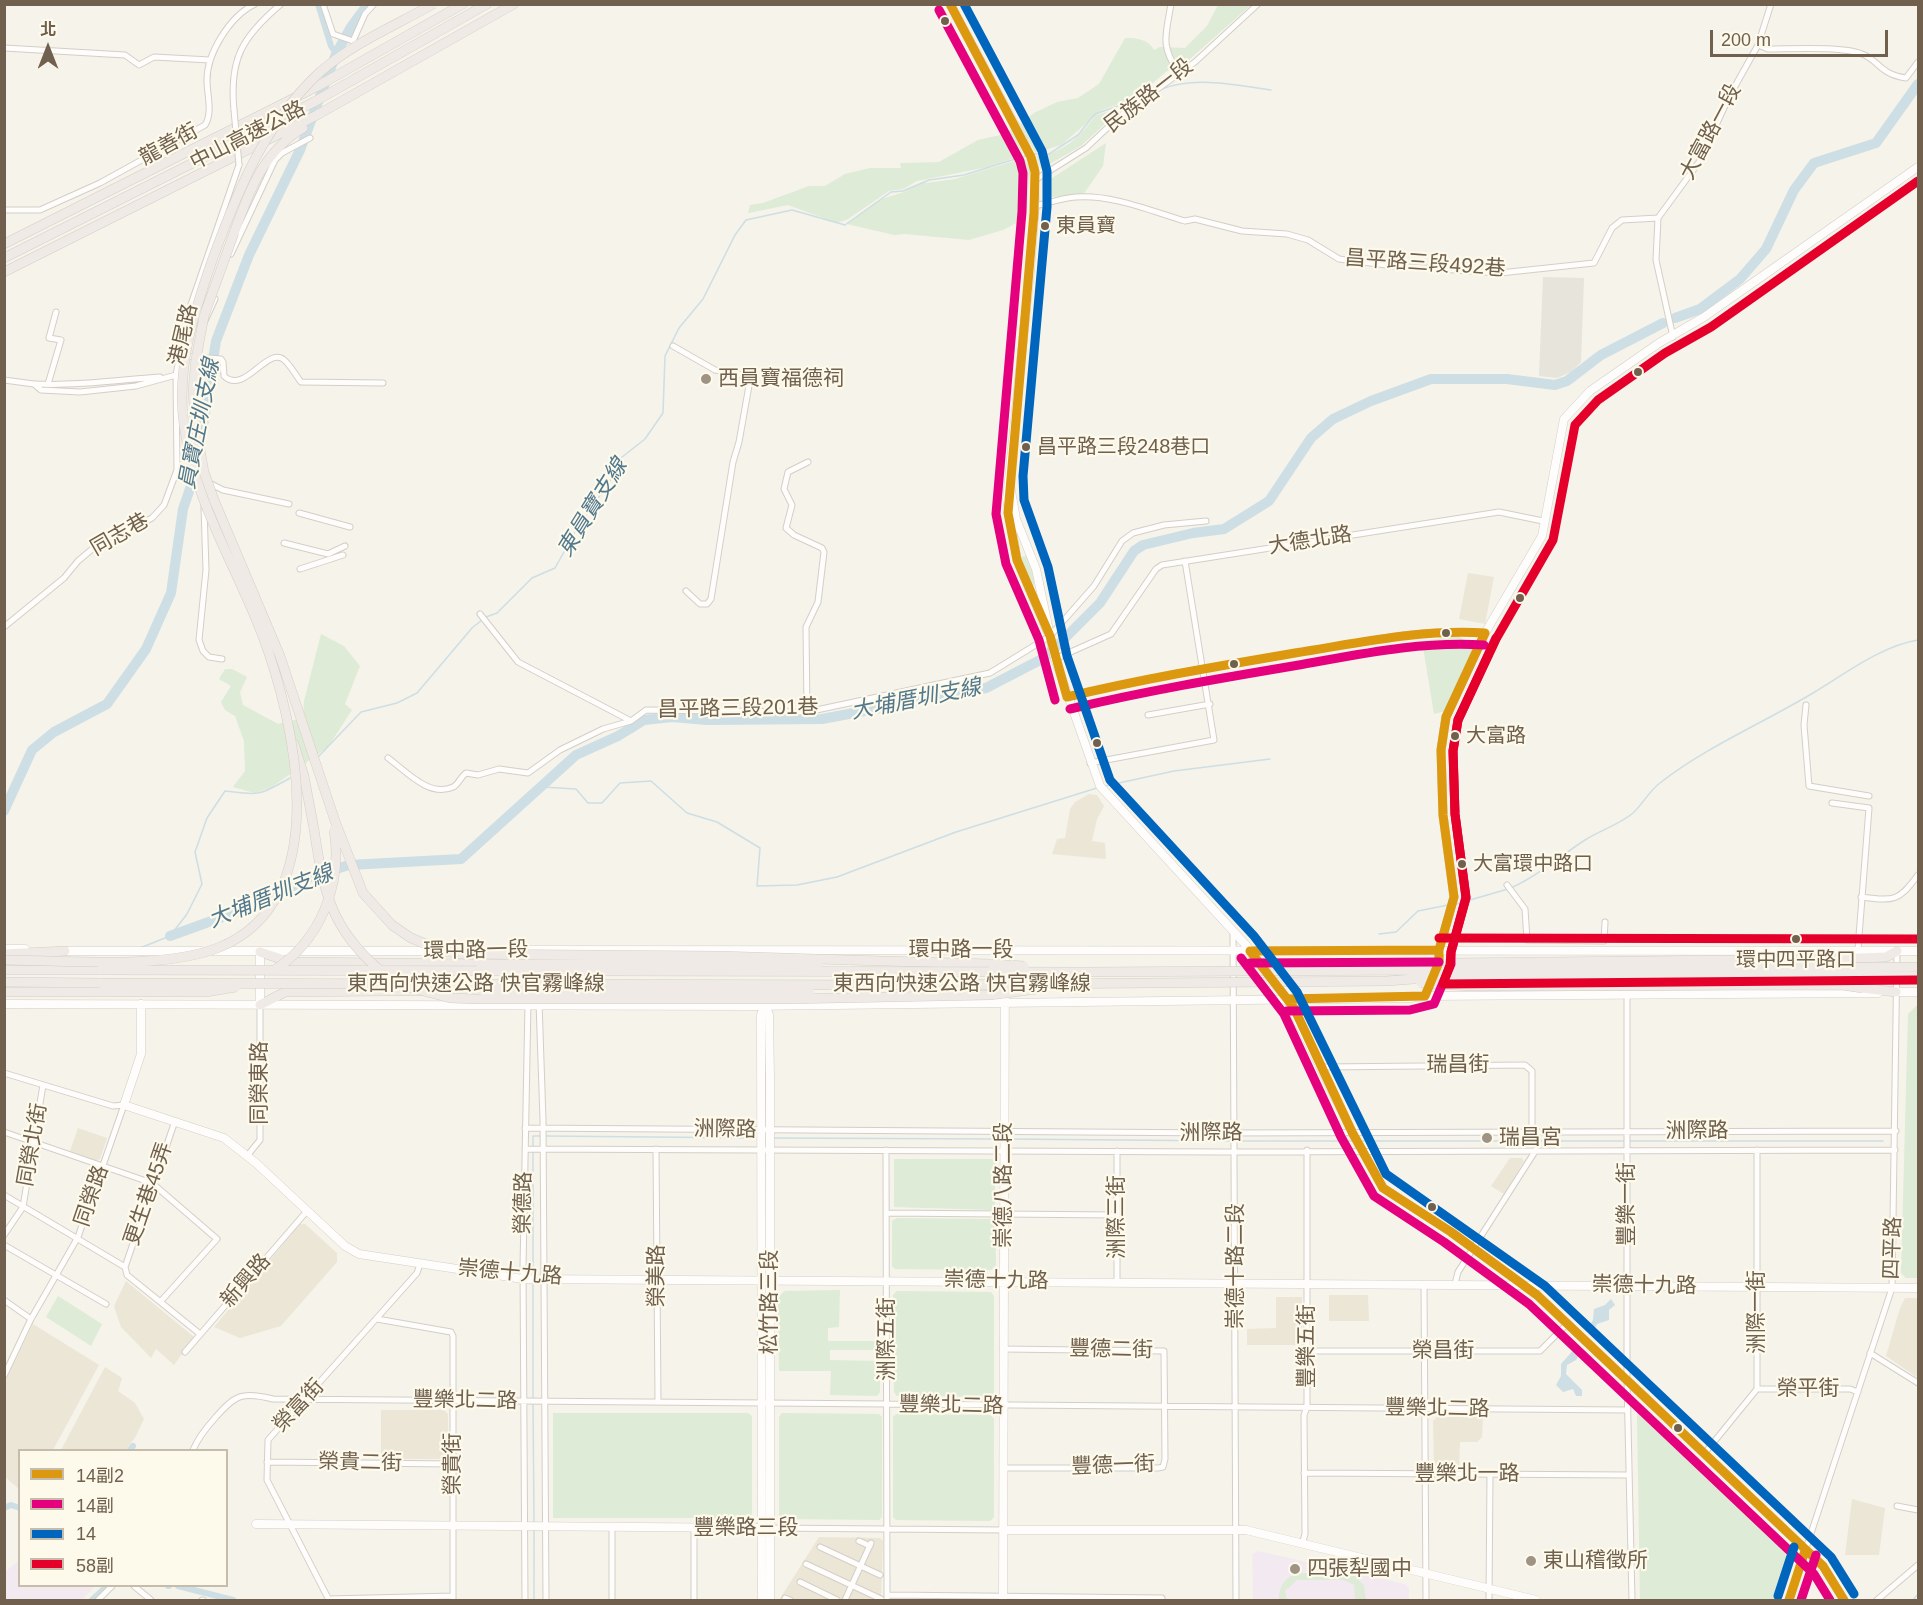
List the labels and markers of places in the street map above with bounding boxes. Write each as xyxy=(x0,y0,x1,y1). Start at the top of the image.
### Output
unlabelled marker xyxy=(939,15,951,27)
place label: 東員寶 xyxy=(1056,214,1116,238)
marker: 東員寶 xyxy=(1039,220,1051,232)
place label: 西員寶福德祠 xyxy=(718,366,844,392)
unlabelled marker xyxy=(1632,366,1644,378)
marker: 西員寶福德祠 xyxy=(699,372,713,386)
place label: 昌平路三段248巷口 xyxy=(1037,435,1210,459)
marker: 昌平路三段248巷口 xyxy=(1020,441,1032,453)
unlabelled marker xyxy=(1514,592,1526,604)
unlabelled marker xyxy=(1440,627,1452,639)
unlabelled marker xyxy=(1228,658,1240,670)
place label: 大富路 xyxy=(1466,724,1526,748)
marker: 大富路 xyxy=(1449,730,1461,742)
unlabelled marker xyxy=(1091,737,1103,749)
place label: 大富環中路口 xyxy=(1473,852,1593,876)
marker: 大富環中路口 xyxy=(1456,858,1468,870)
marker: 環中四平路口 xyxy=(1790,933,1802,945)
place label: 環中四平路口 xyxy=(1736,948,1856,972)
place label: 瑞昌宮 xyxy=(1499,1125,1562,1151)
marker: 瑞昌宮 xyxy=(1480,1131,1494,1145)
unlabelled marker xyxy=(1426,1201,1438,1213)
unlabelled marker xyxy=(1672,1422,1684,1434)
place label: 東山稽徵所 xyxy=(1543,1548,1648,1574)
marker: 東山稽徵所 xyxy=(1524,1554,1538,1568)
place label: 四張犁國中 xyxy=(1307,1556,1412,1582)
marker: 四張犁國中 xyxy=(1288,1562,1302,1576)

